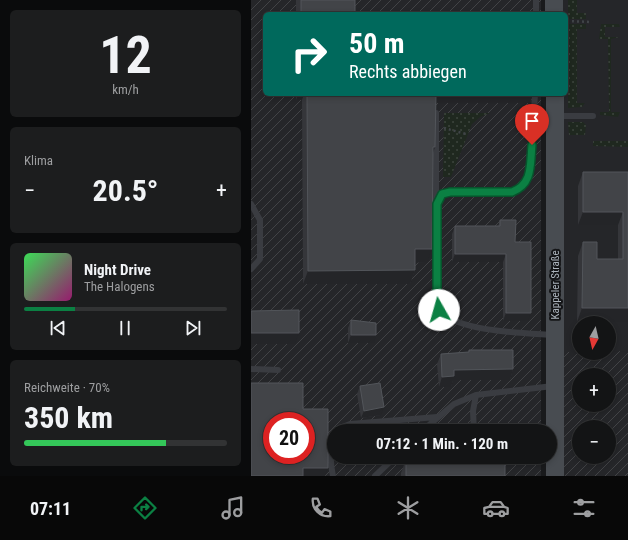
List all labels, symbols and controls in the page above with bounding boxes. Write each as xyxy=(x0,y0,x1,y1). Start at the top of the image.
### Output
text: 12 xyxy=(99,25,152,86)
text: 50 m xyxy=(349,27,405,60)
icon: right xyxy=(283,28,335,80)
text: Rechts abbiegen xyxy=(349,61,467,82)
text: km/h xyxy=(112,82,139,97)
pin xyxy=(515,104,549,145)
icon: arrive xyxy=(521,110,543,132)
text: Klima xyxy=(24,153,53,168)
text: 20.5° xyxy=(93,173,158,208)
text: − xyxy=(24,178,35,203)
text: + xyxy=(216,178,227,203)
street label: Kappeler Straße xyxy=(549,250,562,320)
text: Night Drive xyxy=(84,261,151,279)
text: The Halogens xyxy=(84,279,155,294)
position arrow xyxy=(418,289,460,331)
north arrow xyxy=(572,316,616,360)
map controls xyxy=(572,316,616,464)
icon: previous xyxy=(47,317,69,339)
icon: pause xyxy=(114,317,136,339)
icon: next xyxy=(182,317,204,339)
button: + xyxy=(572,368,616,412)
text: Reichweite · 70% xyxy=(24,380,110,395)
text: 350 km xyxy=(24,400,113,435)
speed limit sign: 20 xyxy=(263,412,315,464)
button: − xyxy=(572,420,616,464)
text: 07:12 · 1 Min. · 120 m xyxy=(376,435,508,453)
icon: directions xyxy=(131,494,159,522)
icon: music xyxy=(219,494,247,522)
icon: phone xyxy=(307,494,335,522)
icon: climate xyxy=(394,494,422,522)
icon: car xyxy=(482,494,510,522)
icon: filters xyxy=(570,494,598,522)
text: 07:11 xyxy=(30,498,71,519)

